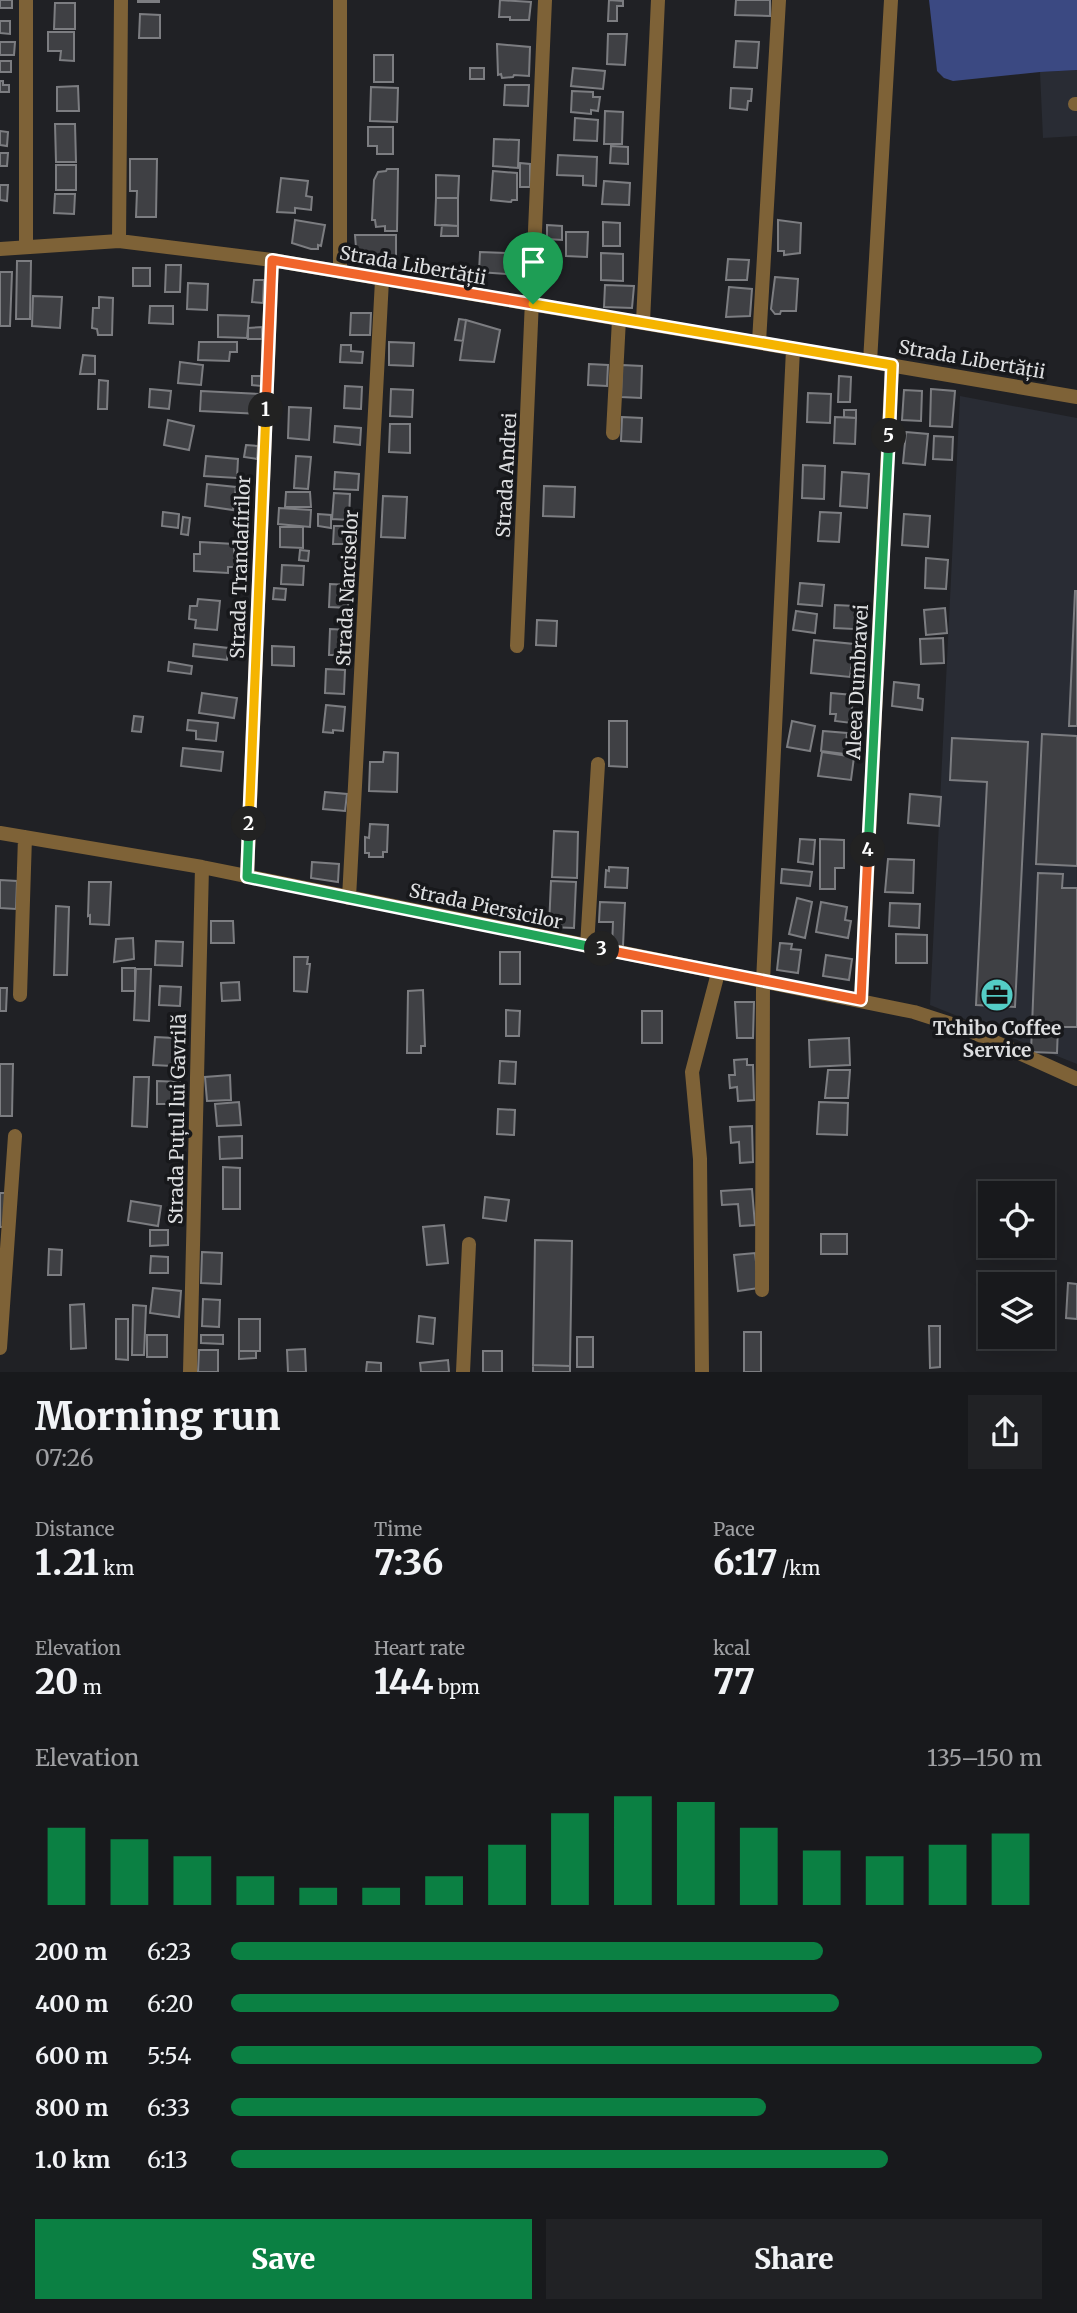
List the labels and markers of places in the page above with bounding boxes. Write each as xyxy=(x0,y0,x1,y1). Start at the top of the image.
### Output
pin xyxy=(503,232,563,304)
pin: 1 xyxy=(248,392,284,428)
pin: 5 xyxy=(872,418,906,453)
pin: 2 xyxy=(232,806,266,842)
pin: 4 xyxy=(850,832,886,868)
pin: 3 xyxy=(584,932,620,967)
office icon: Tchibo Coffee Service xyxy=(978,976,1016,1014)
place label: Tchibo Coffee Service xyxy=(933,1016,1061,1062)

